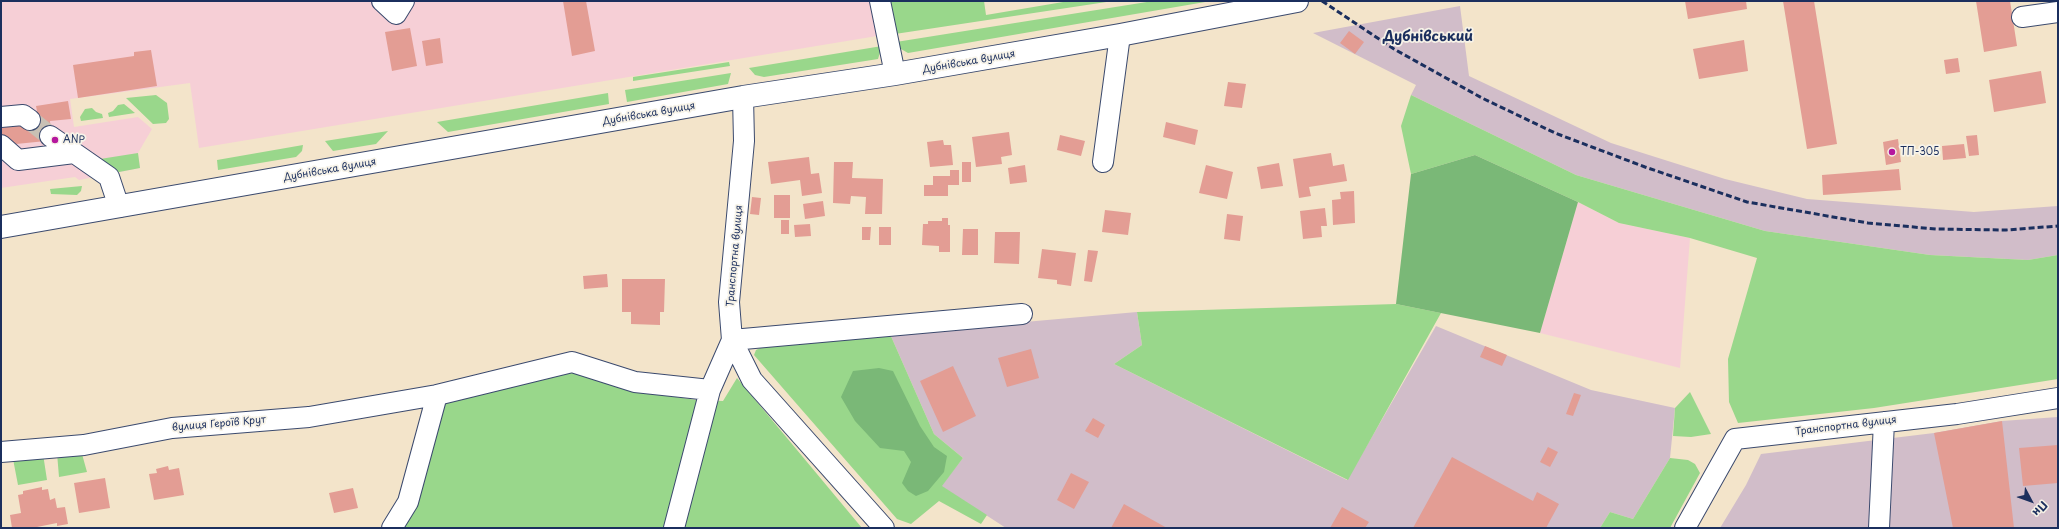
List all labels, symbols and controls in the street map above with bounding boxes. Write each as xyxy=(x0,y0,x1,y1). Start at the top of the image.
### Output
district label: Дубнівський xyxy=(1383,29,1473,45)
street label: Дубнівська вулиця xyxy=(922,48,1016,76)
street label: Дубнівська вулиця xyxy=(602,100,696,128)
place label: ANP xyxy=(63,134,85,146)
marker: ANP xyxy=(50,135,60,145)
place label: ТП-305 xyxy=(1900,146,1939,158)
marker: ТП-305 xyxy=(1887,147,1897,157)
street label: Дубнівська вулиця xyxy=(283,156,377,184)
street label: Транспортна вулиця xyxy=(725,205,745,307)
street label: вулиця Героїв Крут xyxy=(172,414,266,434)
street label: Транспортна вулиця xyxy=(1795,414,1897,438)
north arrow xyxy=(2011,481,2051,521)
text: Пн xyxy=(2029,498,2052,521)

